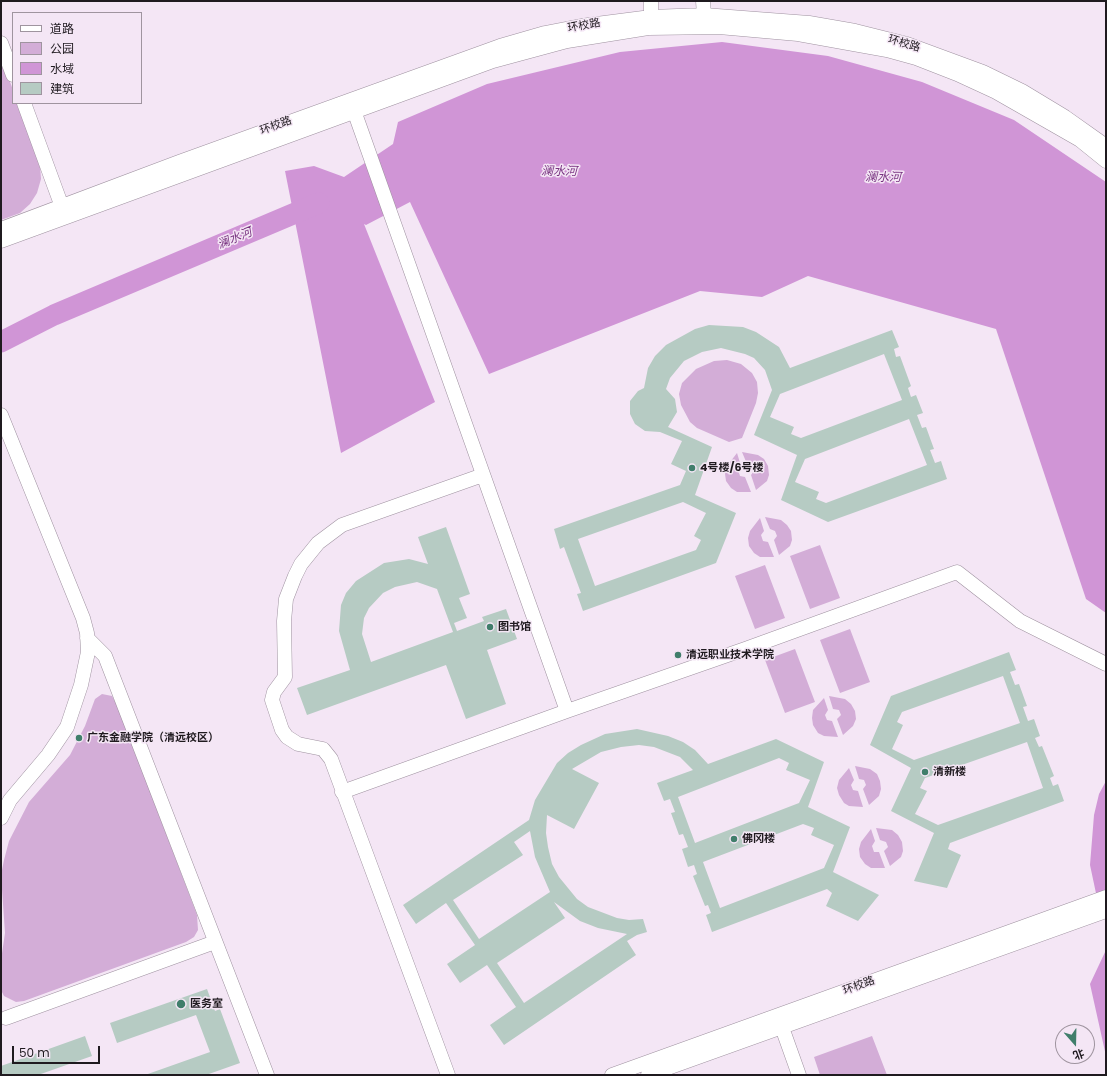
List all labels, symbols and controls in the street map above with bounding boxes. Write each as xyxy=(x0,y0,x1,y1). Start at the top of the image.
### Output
legend xyxy=(12,12,142,104)
street label: 环校路 xyxy=(567,17,601,35)
text: 道路 xyxy=(50,20,74,37)
street label: 环校路 xyxy=(886,33,922,55)
text: 公园 xyxy=(50,40,74,57)
text: 水域 xyxy=(50,60,74,77)
text: 建筑 xyxy=(50,80,74,97)
street label: 环校路 xyxy=(258,114,294,138)
water label: 澜水河 xyxy=(541,164,577,180)
water label: 澜水河 xyxy=(865,170,901,186)
water label: 澜水河 xyxy=(216,225,254,253)
place label: 4号楼/6号楼 xyxy=(700,461,763,475)
marker: 4号楼/6号楼 xyxy=(687,463,697,473)
place label: 图书馆 xyxy=(498,620,531,634)
marker: 图书馆 xyxy=(485,622,495,632)
place label: 清远职业技术学院 xyxy=(686,648,774,662)
marker: 清远职业技术学院 xyxy=(673,650,683,660)
place label: 广东金融学院（清远校区） xyxy=(87,731,219,745)
marker: 广东金融学院（清远校区） xyxy=(74,733,84,743)
place label: 清新楼 xyxy=(933,765,966,779)
marker: 清新楼 xyxy=(920,767,930,777)
place label: 佛冈楼 xyxy=(742,832,775,846)
marker: 佛冈楼 xyxy=(729,834,739,844)
street label: 环校路 xyxy=(841,974,877,998)
place label: 医务室 xyxy=(190,997,223,1011)
marker: 医务室 xyxy=(175,998,187,1010)
north arrow xyxy=(1055,1024,1095,1064)
scale bar xyxy=(14,1038,102,1064)
text: 50 m xyxy=(19,1044,50,1061)
text: 北 xyxy=(1071,1045,1087,1064)

